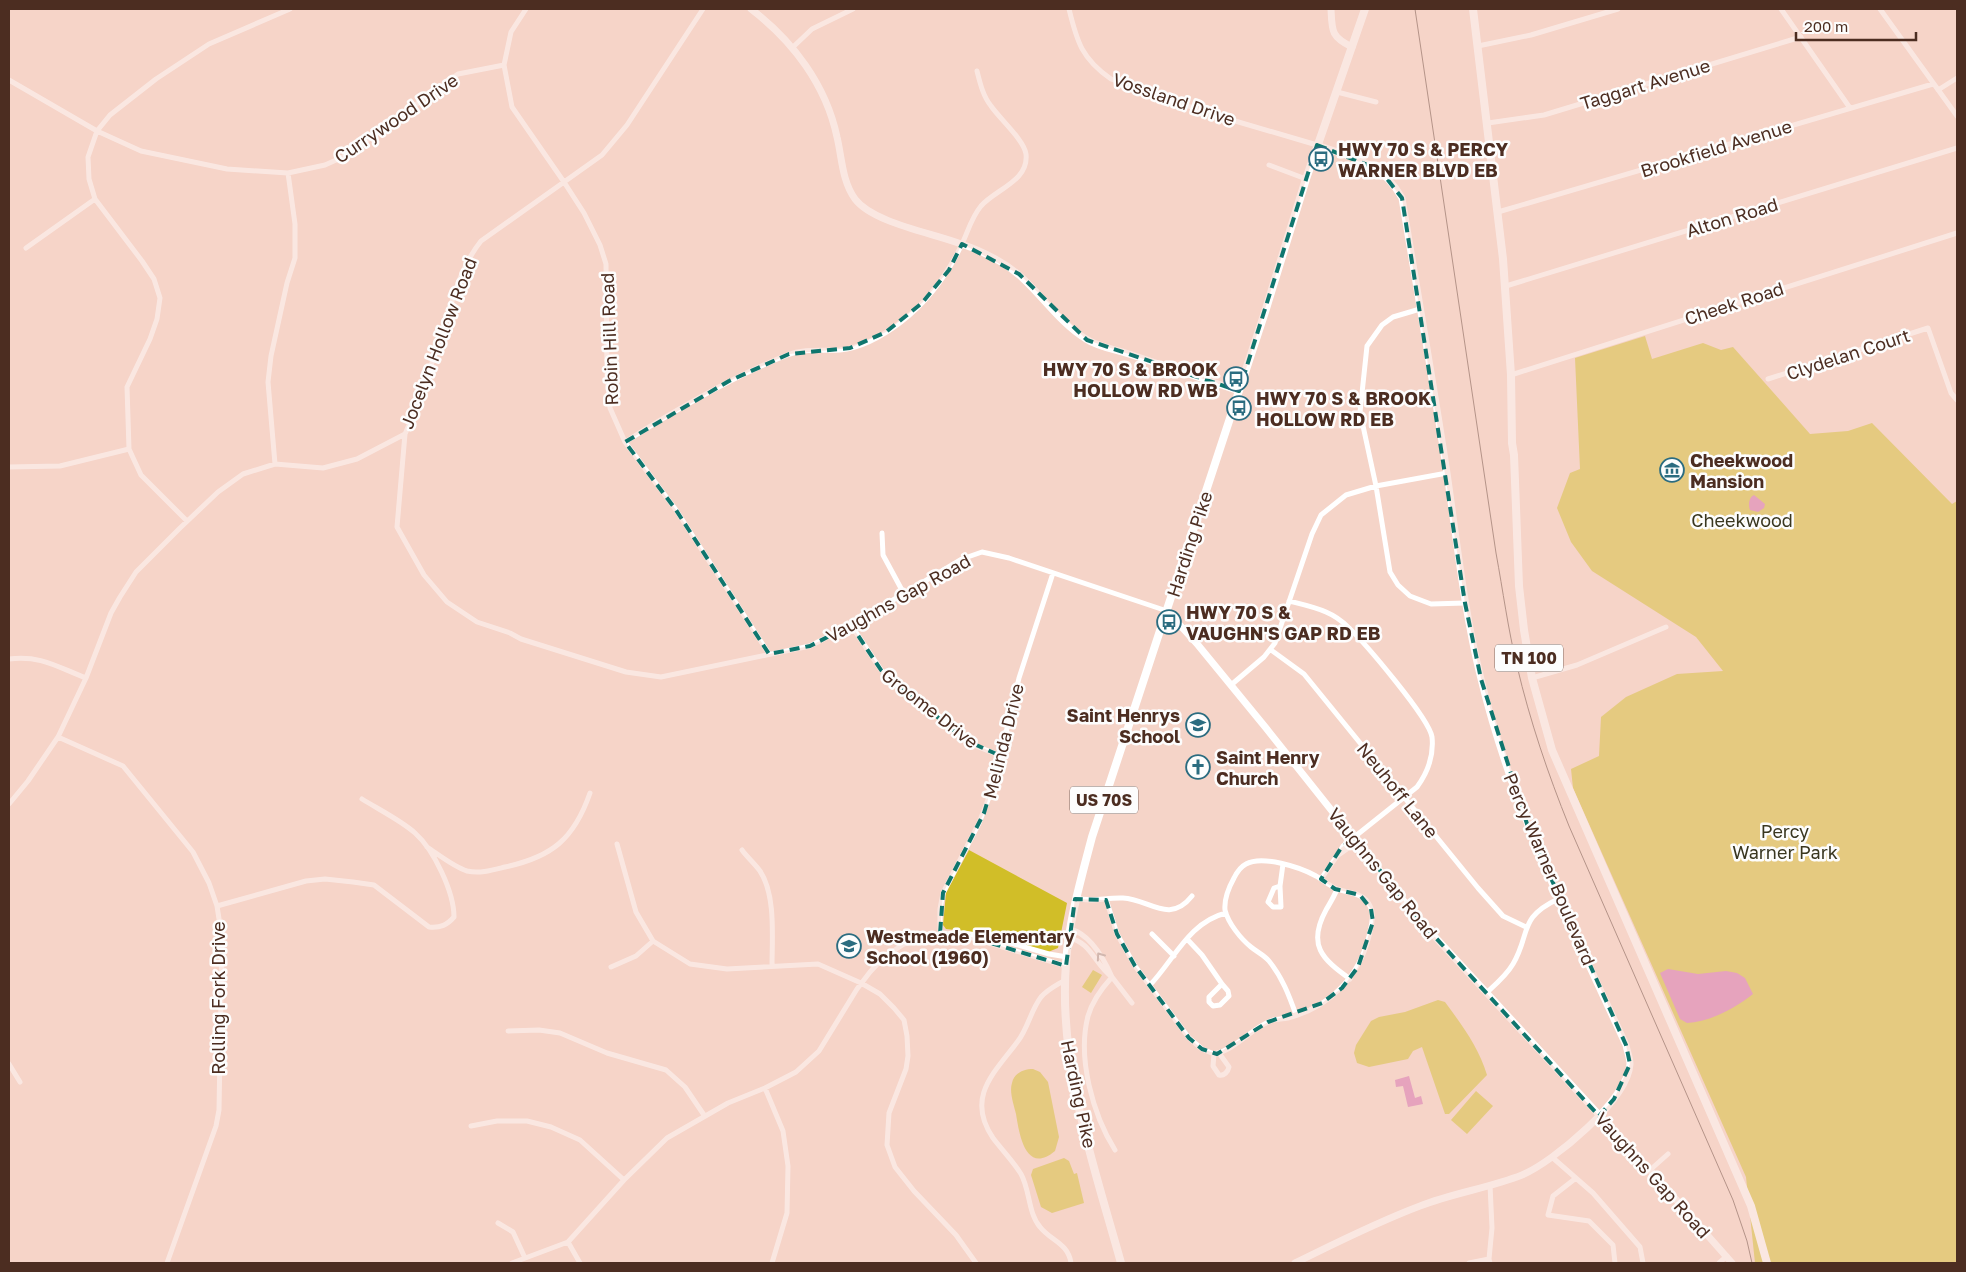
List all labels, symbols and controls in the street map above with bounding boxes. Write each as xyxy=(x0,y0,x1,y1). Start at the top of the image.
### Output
scale bar xyxy=(1796,10,1916,42)
text: 200 m xyxy=(1804,17,1848,35)
street label: Taggart Avenue xyxy=(1577,54,1713,114)
street label: Vossland Drive xyxy=(1110,68,1238,130)
street label: Currywood Drive xyxy=(330,69,462,167)
street label: Brookfield Avenue xyxy=(1638,114,1794,182)
place label: HWY 70 S & PERCY WARNER BLVD EB xyxy=(1338,138,1508,181)
bus stop icon: HWY 70 S & PERCY WARNER BLVD EB xyxy=(1308,146,1334,172)
street label: Alton Road xyxy=(1683,193,1781,241)
street label: Jocelyn Hollow Road xyxy=(395,254,481,432)
street label: Robin Hill Road xyxy=(596,272,622,406)
street label: Cheek Road xyxy=(1682,277,1786,329)
street label: Clydelan Court xyxy=(1783,324,1913,384)
place label: HWY 70 S & BROOK HOLLOW RD WB xyxy=(1043,358,1218,401)
bus stop icon: HWY 70 S & BROOK HOLLOW RD WB xyxy=(1223,366,1249,392)
place label: HWY 70 S & BROOK HOLLOW RD EB xyxy=(1256,387,1431,430)
bus stop icon: HWY 70 S & BROOK HOLLOW RD EB xyxy=(1226,395,1252,421)
place label: Cheekwood Mansion xyxy=(1690,449,1793,492)
museum icon: Cheekwood Mansion xyxy=(1659,457,1685,483)
street label: Harding Pike xyxy=(1162,488,1216,600)
park label: Cheekwood xyxy=(1691,509,1793,531)
street label: Vaughns Gap Road xyxy=(822,549,974,647)
place label: HWY 70 S & VAUGHN'S GAP RD EB xyxy=(1186,601,1381,644)
bus stop icon: HWY 70 S & VAUGHN'S GAP RD EB xyxy=(1156,609,1182,635)
road number: TN 100 xyxy=(1495,644,1563,671)
street label: Groome Drive xyxy=(877,663,983,753)
street label: Melinda Drive xyxy=(978,681,1028,801)
place label: Saint Henrys School xyxy=(1067,704,1180,747)
school or university icon: Saint Henrys School xyxy=(1185,712,1211,738)
street label: Neuhoff Lane xyxy=(1353,738,1443,842)
place label: Saint Henry Church xyxy=(1216,746,1320,789)
church icon: Saint Henry Church xyxy=(1185,754,1211,780)
street label: Percy Warner Boulevard xyxy=(1499,770,1601,968)
road number: US 70S xyxy=(1070,786,1138,814)
street label: Vaughns Gap Road xyxy=(1324,803,1442,943)
park label: Percy Warner Park xyxy=(1732,820,1838,863)
street label: Rolling Fork Drive xyxy=(207,921,229,1075)
place label: Westmeade Elementary School (1960) xyxy=(866,925,1075,968)
school or university icon: Westmeade Elementary School (1960) xyxy=(836,933,862,959)
one-way arrow xyxy=(1097,952,1106,962)
street label: Harding Pike xyxy=(1057,1038,1101,1150)
street label: Vaughns Gap Road xyxy=(1591,1108,1715,1242)

